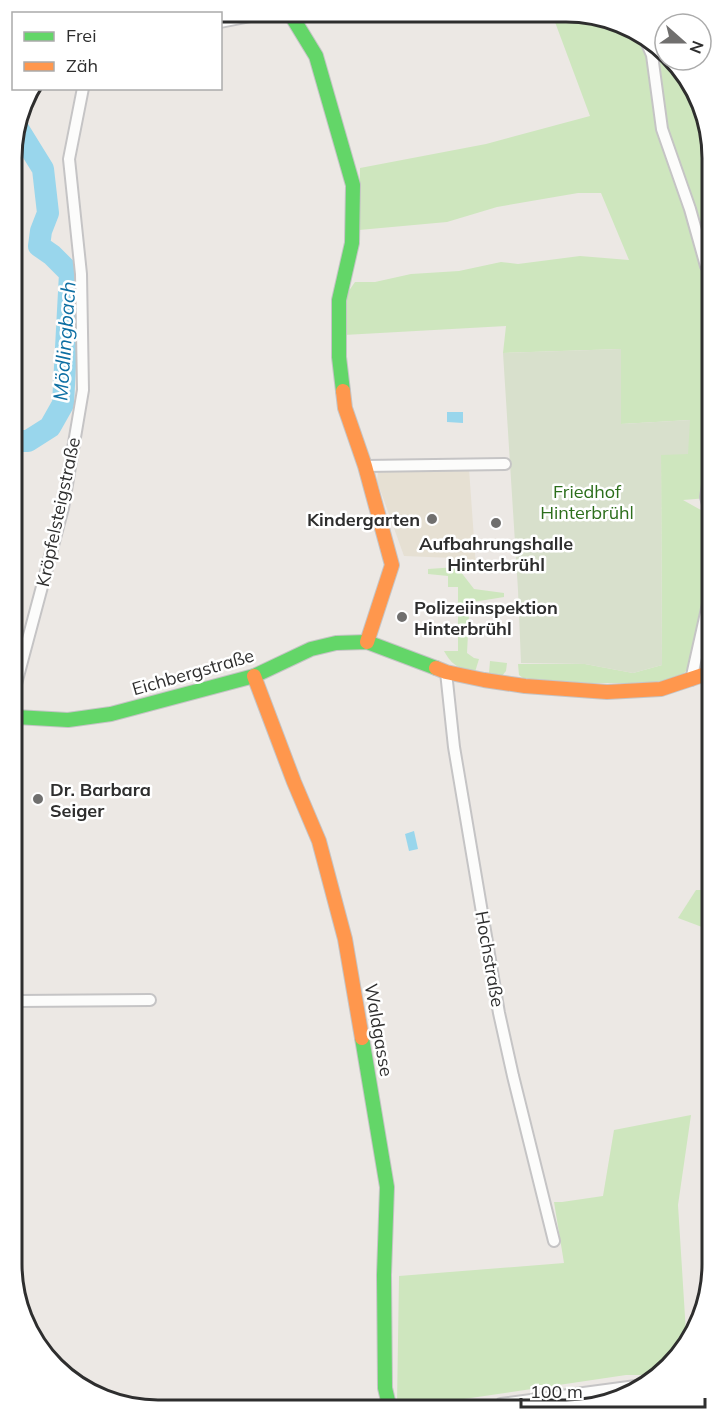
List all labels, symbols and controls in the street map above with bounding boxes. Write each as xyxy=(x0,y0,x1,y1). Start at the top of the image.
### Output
legend xyxy=(12,12,222,90)
north arrow xyxy=(653,12,713,72)
text: Frei xyxy=(66,24,96,47)
text: N xyxy=(686,38,709,57)
text: Zäh xyxy=(66,54,98,77)
water label: Mödlingbach xyxy=(47,281,81,401)
street label: Kröpfelsteigstraße xyxy=(31,435,85,589)
park label: Friedhof Hinterbrühl xyxy=(540,480,634,524)
place label: Kindergarten xyxy=(307,508,420,531)
marker: Kindergarten xyxy=(425,512,439,526)
marker: Aufbahrungshalle Hinterbrühl xyxy=(489,516,503,530)
place label: Aufbahrungshalle Hinterbrühl xyxy=(419,532,573,576)
place label: Polizeiinspektion Hinterbrühl xyxy=(414,596,558,640)
marker: Polizeiinspektion Hinterbrühl xyxy=(395,610,409,624)
street label: Eichbergstraße xyxy=(129,644,257,700)
place label: Dr. Barbara Seiger xyxy=(50,778,151,822)
marker: Dr. Barbara Seiger xyxy=(31,792,45,806)
street label: Hochstraße xyxy=(470,909,510,1009)
street label: Waldgasse xyxy=(359,982,399,1078)
scale bar xyxy=(521,1371,706,1409)
text: 100 m xyxy=(530,1380,583,1403)

